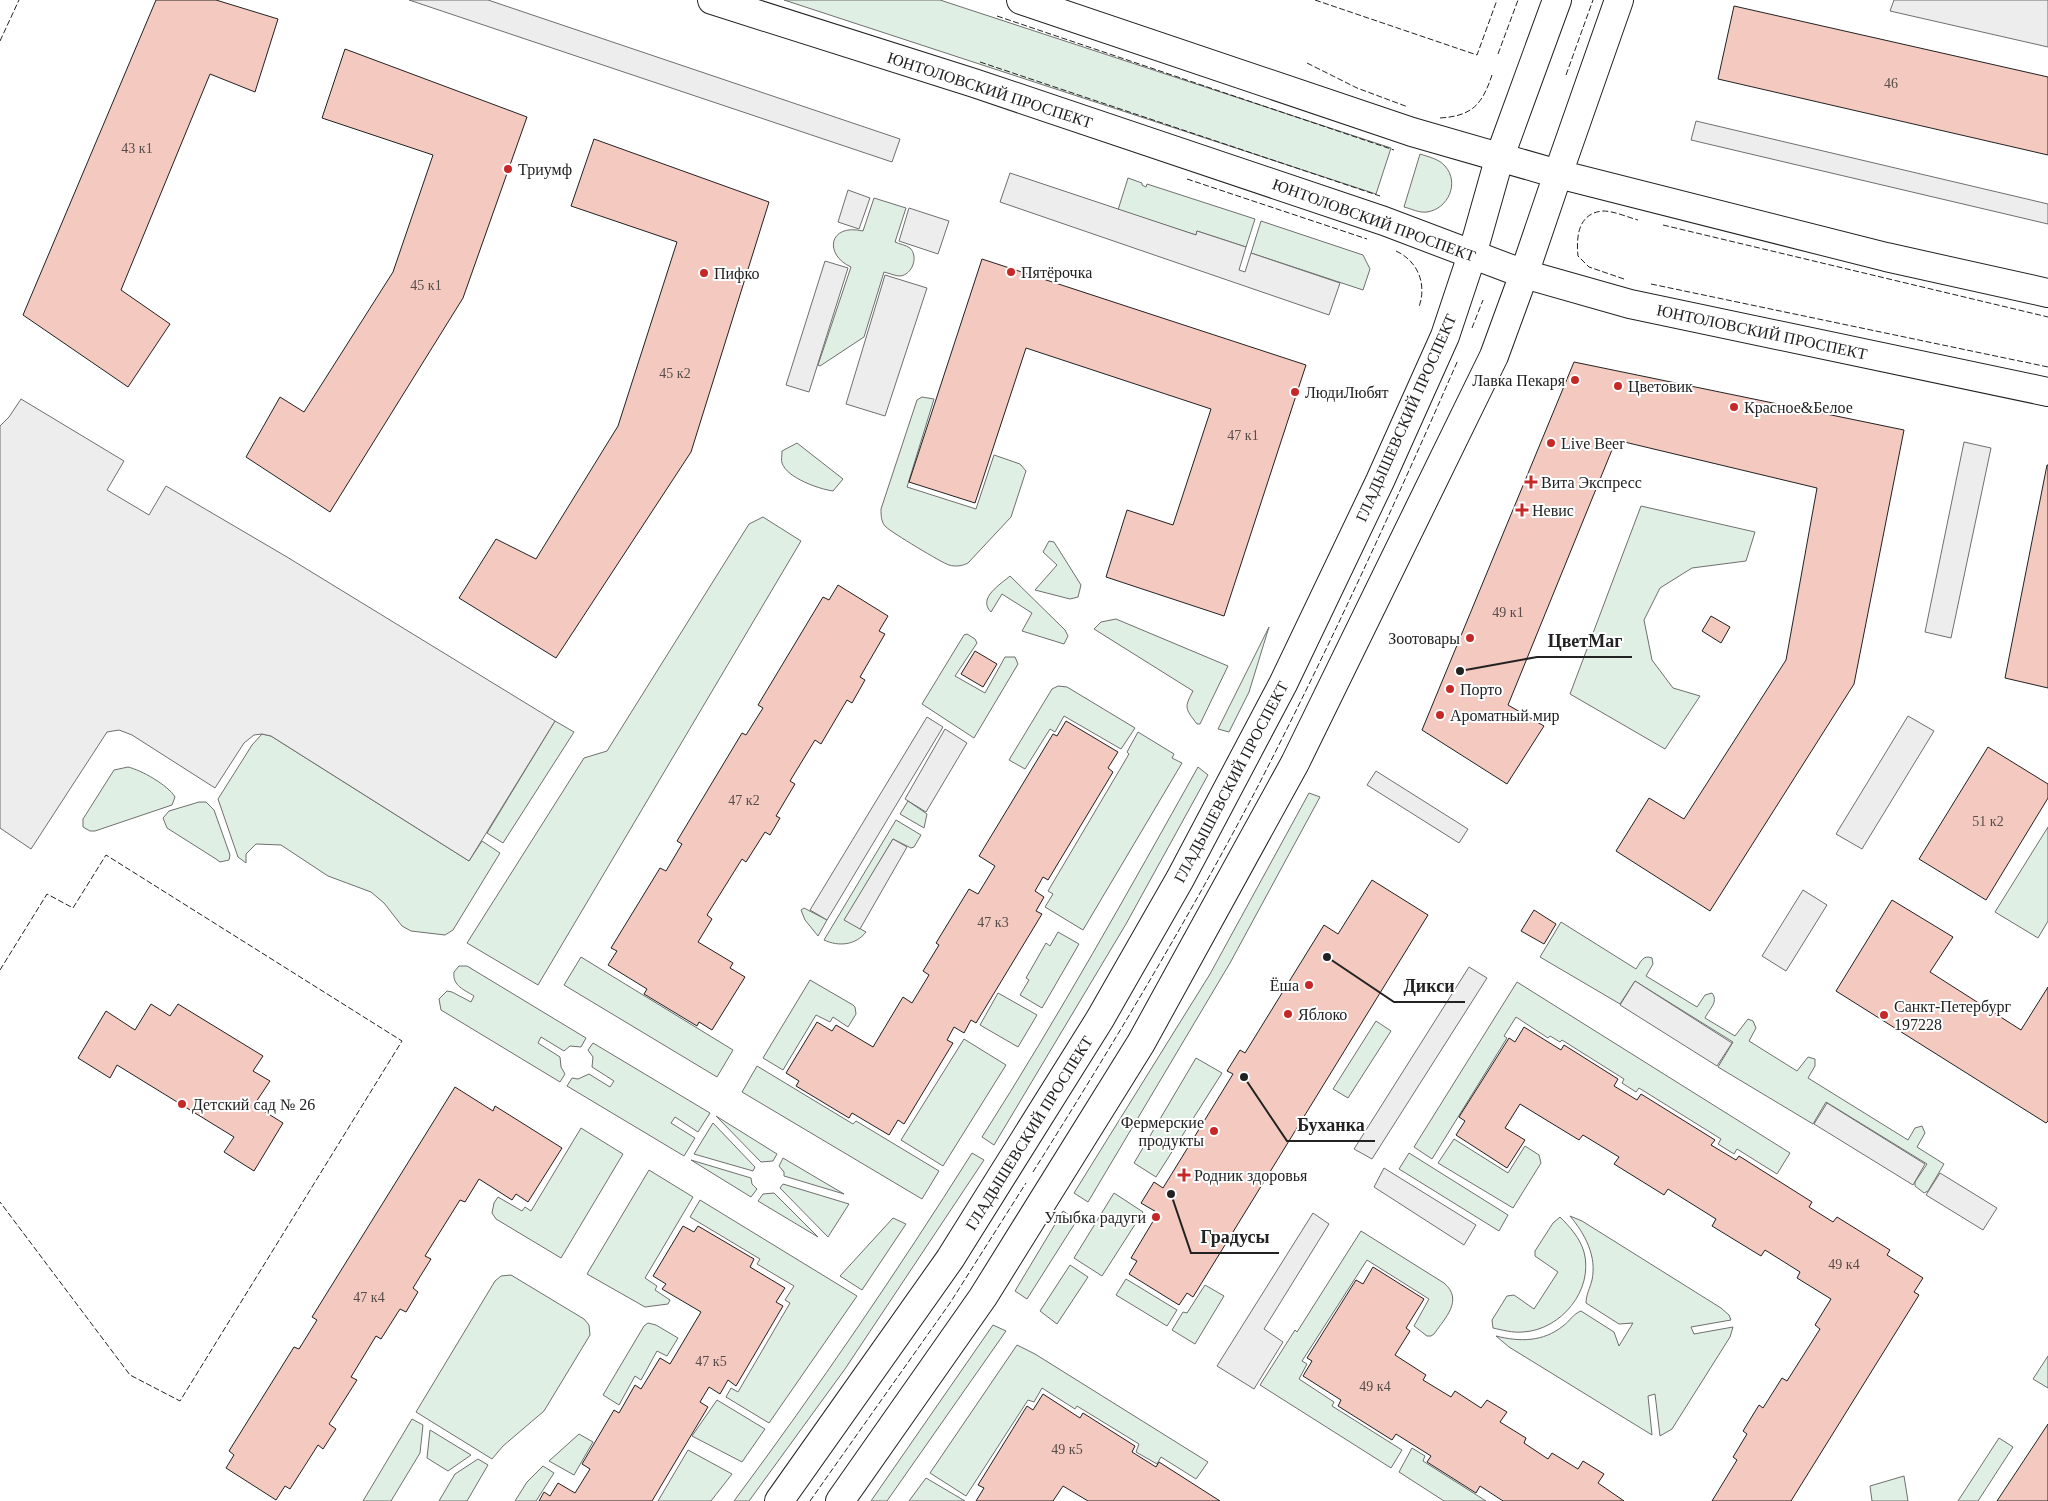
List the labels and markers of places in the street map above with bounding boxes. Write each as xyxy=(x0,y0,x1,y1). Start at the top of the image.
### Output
place label: Триумф xyxy=(518,161,572,179)
marker: Триумф xyxy=(502,163,514,175)
place label: Пятёрочка xyxy=(1021,264,1092,282)
place label: Пифко xyxy=(714,265,759,283)
marker: Пятёрочка xyxy=(1005,266,1017,278)
marker: Пифко xyxy=(698,267,710,279)
place label: Лавка Пекаря xyxy=(1472,372,1566,390)
marker: Лавка Пекаря xyxy=(1569,374,1581,386)
place label: Цветовик xyxy=(1628,378,1693,396)
marker: Цветовик xyxy=(1612,380,1624,392)
place label: ЛюдиЛюбят xyxy=(1305,384,1389,402)
marker: ЛюдиЛюбят xyxy=(1289,386,1301,398)
place label: Красное&Белое xyxy=(1744,399,1853,417)
marker: Красное&Белое xyxy=(1728,401,1740,413)
place label: Live Beer xyxy=(1561,435,1625,452)
marker: Live Beer xyxy=(1545,437,1557,449)
place label: Вита Экспресс xyxy=(1541,474,1642,492)
marker: Вита Экспресс xyxy=(1525,476,1537,488)
place label: Невис xyxy=(1532,502,1574,519)
marker: Невис xyxy=(1516,504,1528,516)
callout: ЦветМаг xyxy=(1537,624,1632,657)
place label: Зоотовары xyxy=(1388,630,1460,648)
marker: Зоотовары xyxy=(1464,632,1476,644)
place label: Порто xyxy=(1460,681,1502,699)
marker: Порто xyxy=(1444,683,1456,695)
place label: Ароматный мир xyxy=(1450,707,1560,725)
marker: Ароматный мир xyxy=(1434,709,1446,721)
callout: Дикси xyxy=(1394,969,1465,1002)
place label: Ёша xyxy=(1270,977,1299,994)
marker: Ёша xyxy=(1303,979,1315,991)
place label: Санкт-Петербург 197228 xyxy=(1894,998,2012,1033)
place label: Яблоко xyxy=(1298,1006,1347,1023)
marker: Яблоко xyxy=(1282,1008,1294,1020)
marker: Санкт-Петербург 197228 xyxy=(1878,1009,1890,1021)
place label: Детский сад № 26 xyxy=(192,1096,315,1114)
marker: Детский сад № 26 xyxy=(176,1098,188,1110)
callout: Буханка xyxy=(1287,1108,1375,1141)
place label: Фермерские продукты xyxy=(1121,1114,1204,1150)
marker: Фермерские продукты xyxy=(1208,1125,1220,1137)
place label: Родник здоровья xyxy=(1194,1167,1308,1185)
marker: Родник здоровья xyxy=(1178,1169,1190,1181)
place label: Улыбка радуги xyxy=(1045,1209,1146,1227)
marker: Улыбка радуги xyxy=(1150,1211,1162,1223)
callout: Градусы xyxy=(1191,1220,1279,1253)

